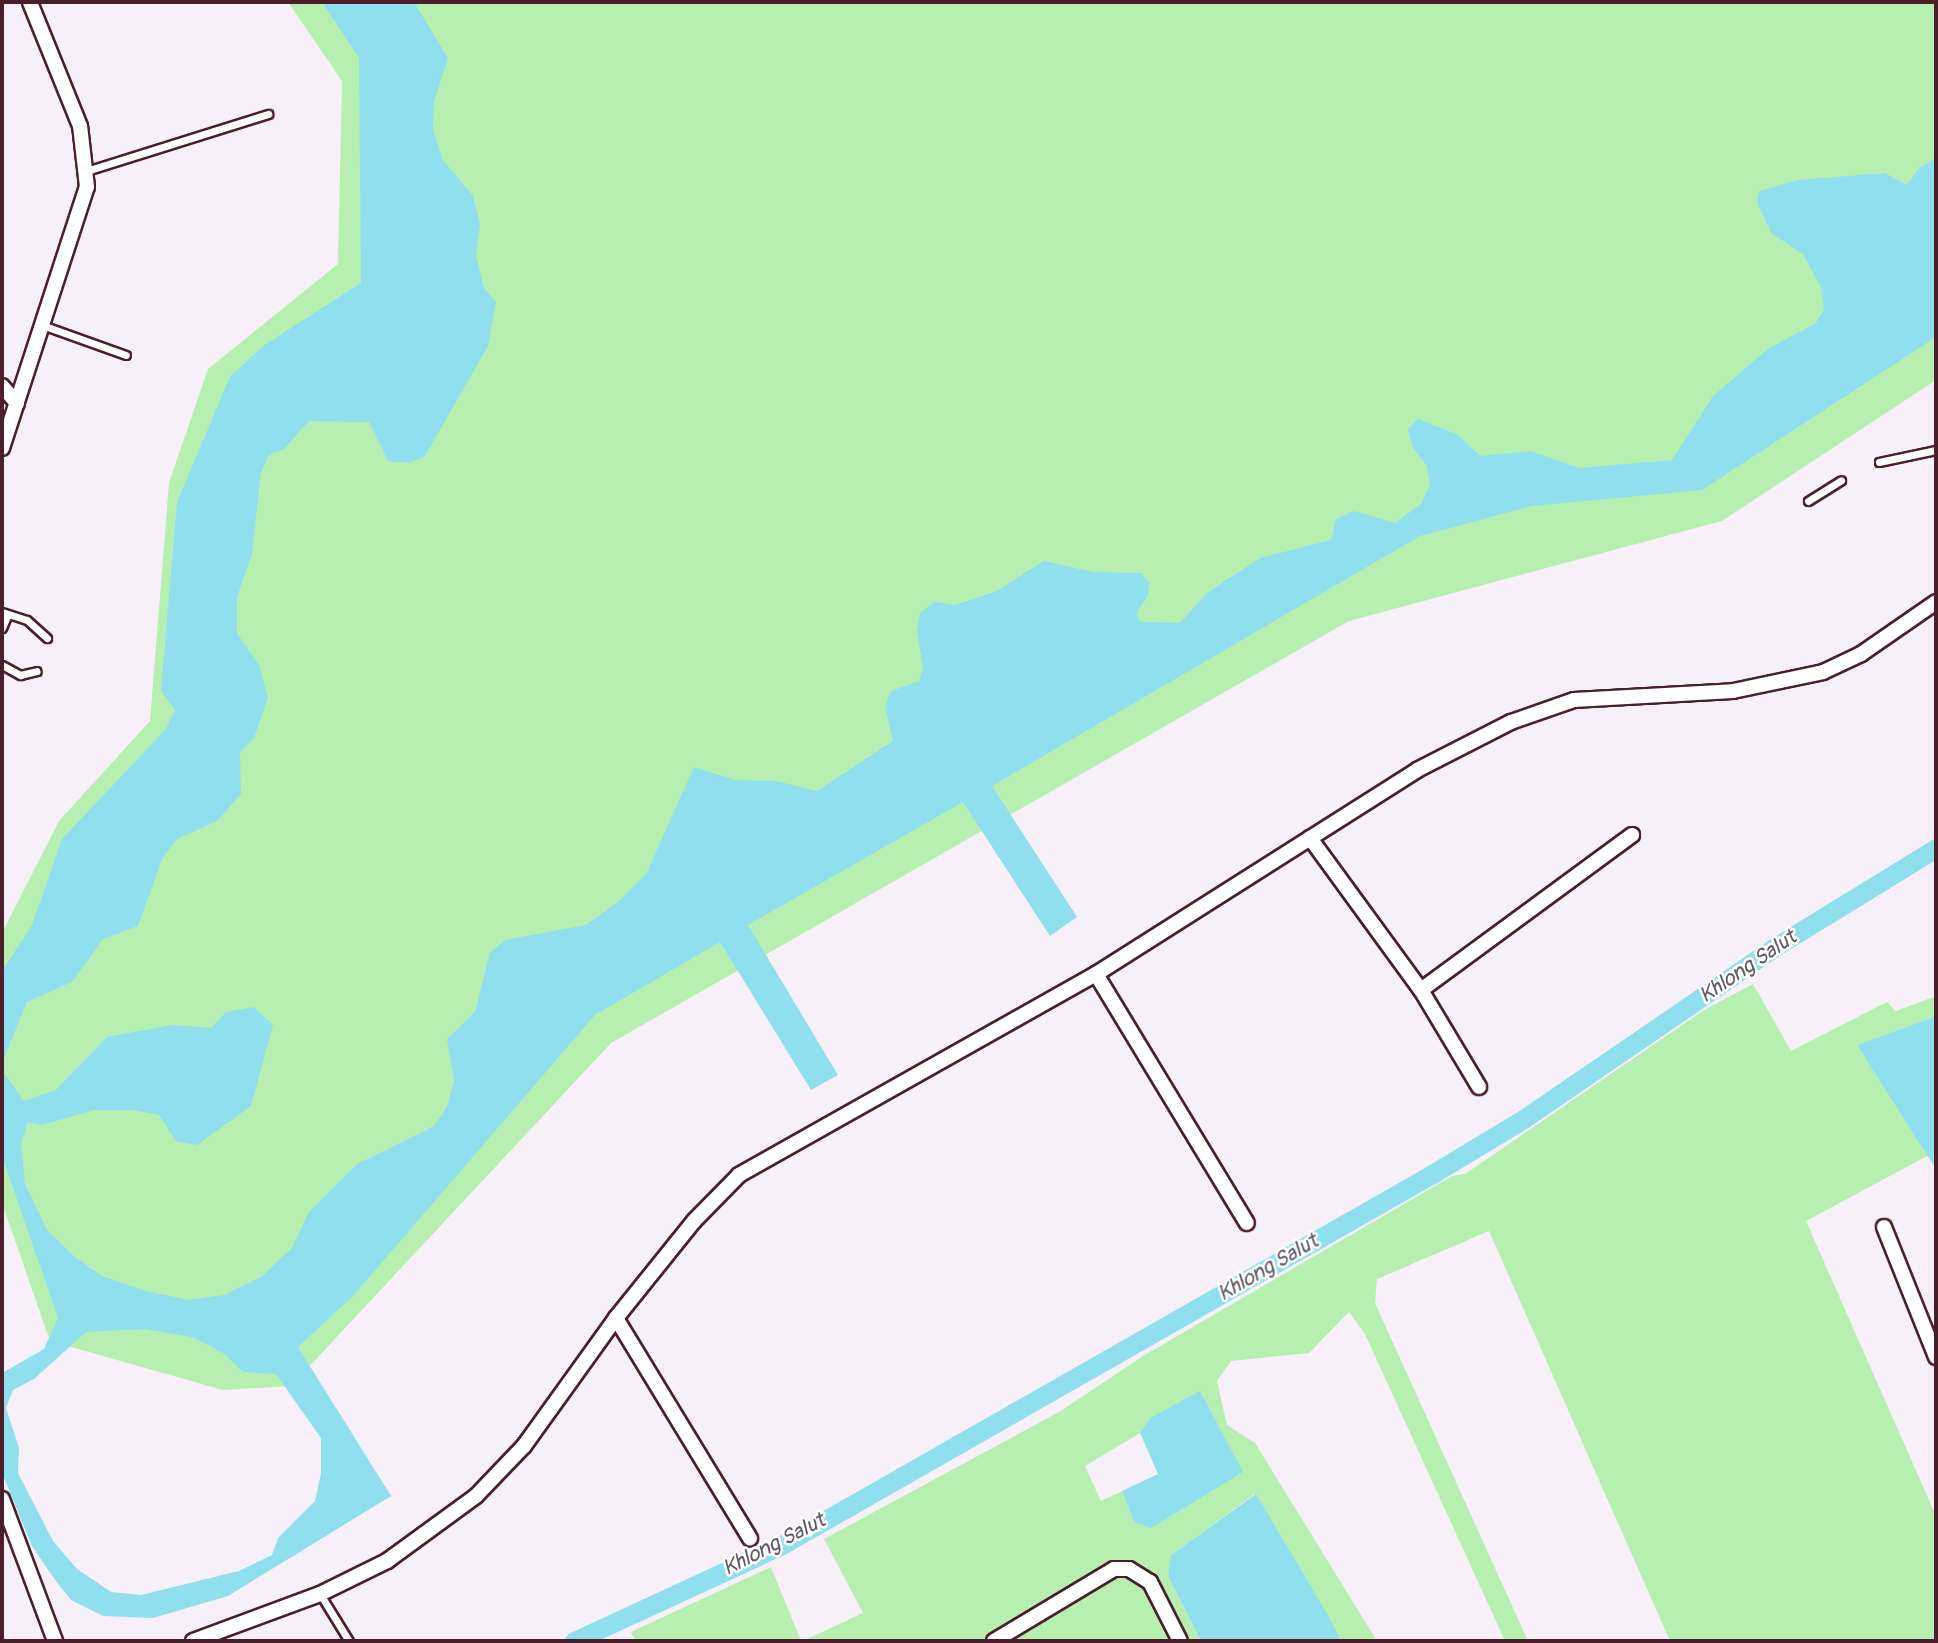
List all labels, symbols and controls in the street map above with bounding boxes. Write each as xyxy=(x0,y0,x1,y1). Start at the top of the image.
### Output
water label: Khlong Salut xyxy=(1695,925,1801,1009)
water label: Khlong Salut xyxy=(1213,1229,1323,1307)
water label: Khlong Salut xyxy=(719,1508,829,1582)

